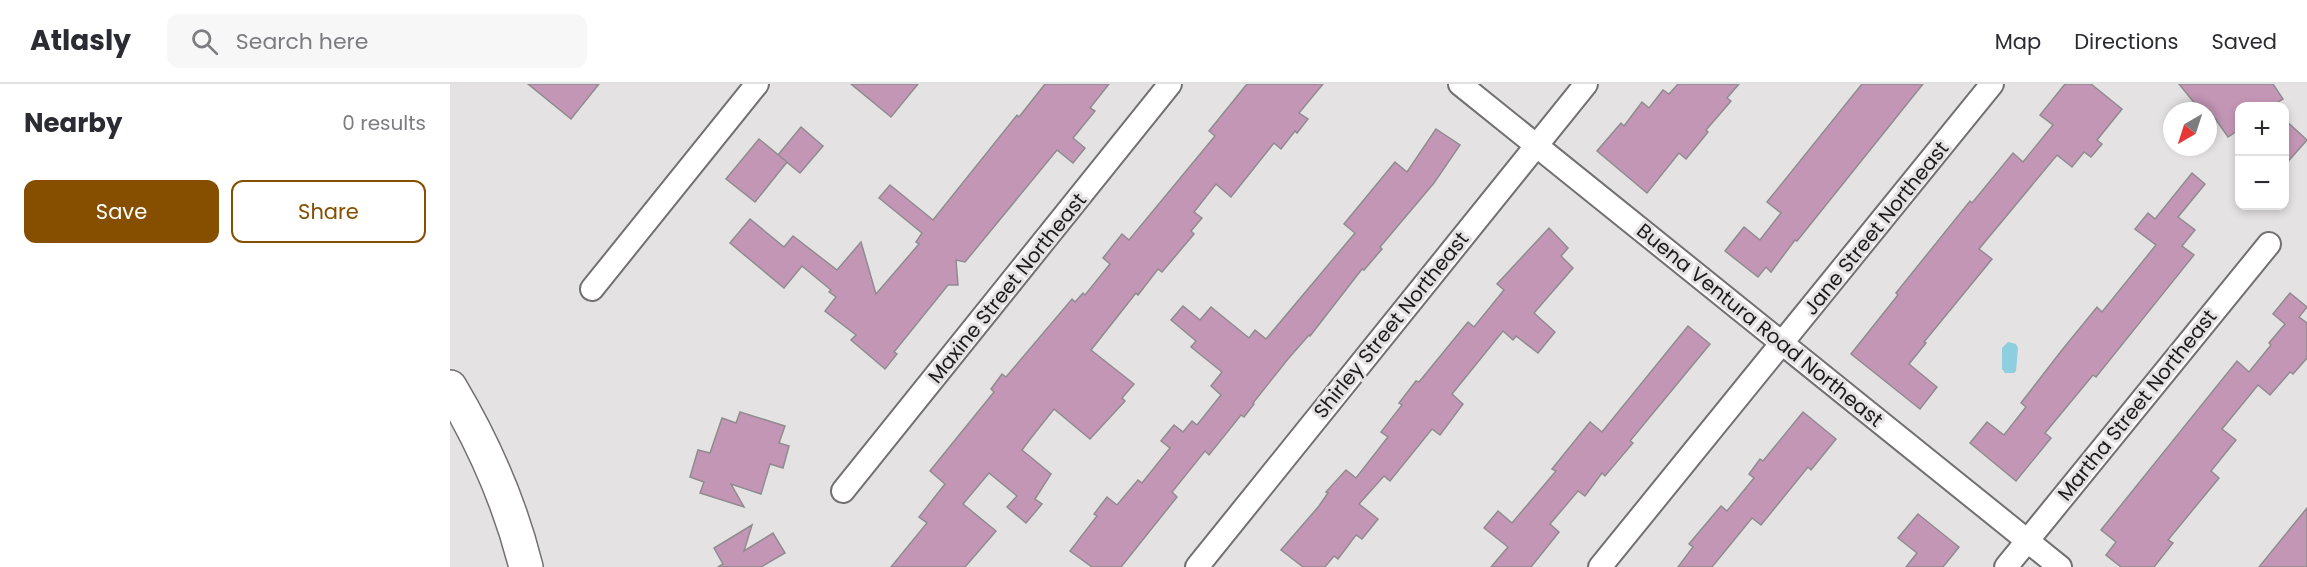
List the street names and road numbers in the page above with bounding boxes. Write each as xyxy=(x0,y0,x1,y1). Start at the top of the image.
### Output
street label: Jane Street Northeast xyxy=(1797,135,1955,321)
street label: Maxine Street Northeast xyxy=(921,187,1093,389)
street label: Buena Ventura Road Northeast xyxy=(1631,217,1889,433)
street label: Shirley Street Northeast xyxy=(1307,226,1475,424)
street label: Martha Street Northeast xyxy=(2051,303,2223,507)

